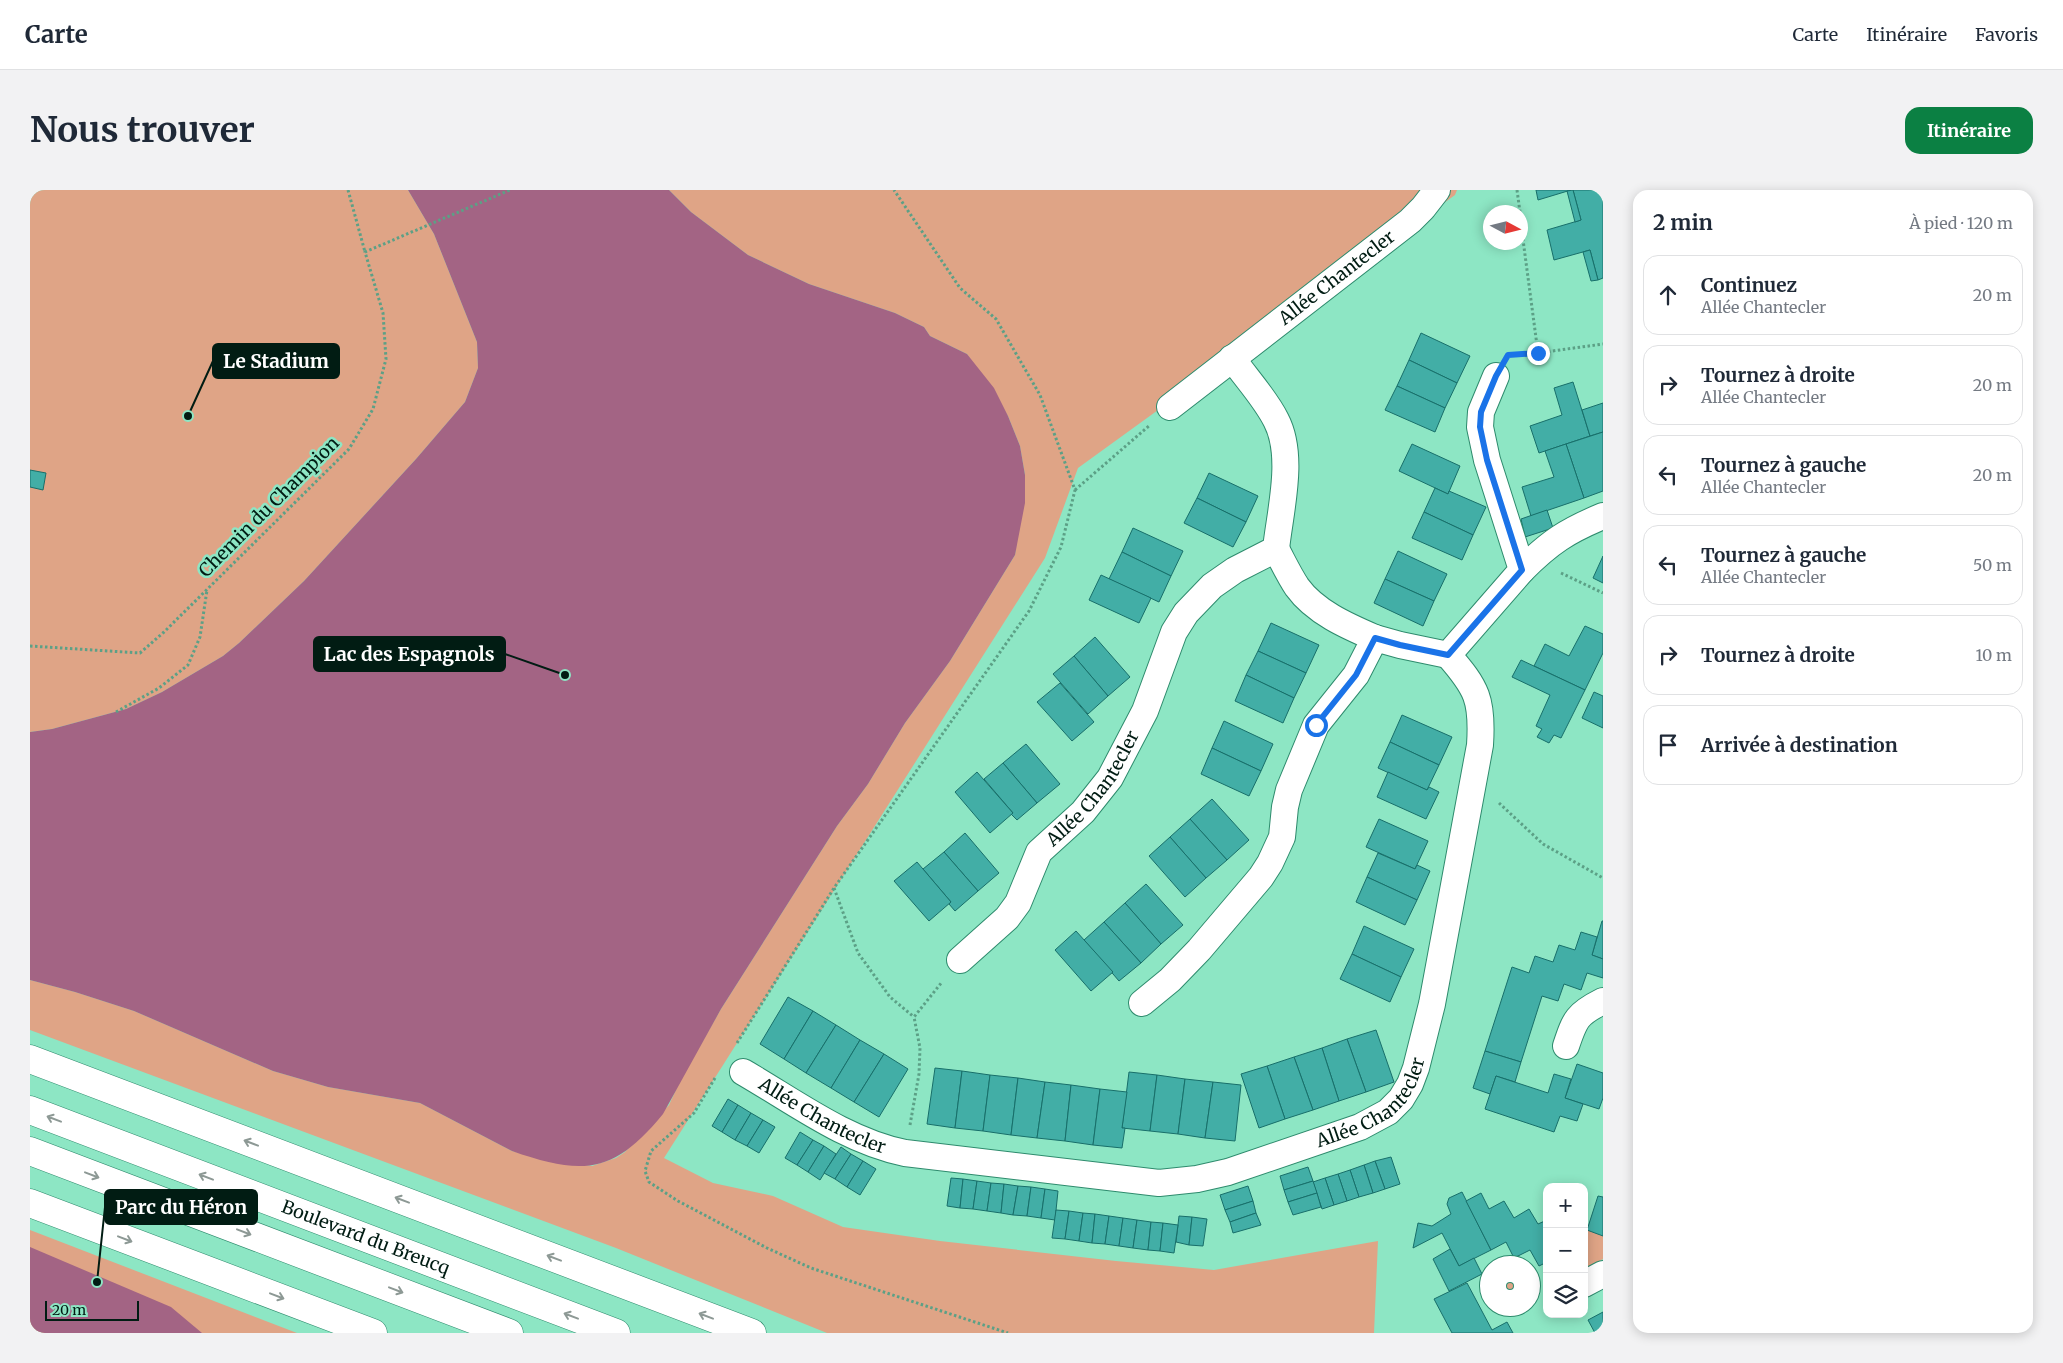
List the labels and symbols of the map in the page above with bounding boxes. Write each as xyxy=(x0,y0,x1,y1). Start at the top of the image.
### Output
north arrow xyxy=(1483,205,1528,250)
street label: Allée Chantecler xyxy=(1273,225,1399,330)
route end xyxy=(1527,342,1550,365)
callout: Le Stadium xyxy=(213,344,339,378)
text: Le Stadium xyxy=(223,349,329,373)
street label: Chemin du Champion xyxy=(194,432,344,582)
callout: Lac des Espagnols xyxy=(314,637,505,671)
text: Lac des Espagnols xyxy=(323,642,495,666)
route start xyxy=(1305,714,1328,737)
street label: Allée Chantecler xyxy=(1040,727,1144,852)
street label: Allée Chantecler xyxy=(1312,1055,1429,1152)
street label: Allée Chantecler xyxy=(754,1072,889,1158)
one-way arrow xyxy=(47,1114,62,1123)
one-way arrow xyxy=(243,1138,259,1147)
one-way arrow xyxy=(84,1170,99,1180)
one-way arrow xyxy=(199,1172,214,1181)
callout: Parc du Héron xyxy=(105,1190,257,1224)
text: Parc du Héron xyxy=(115,1195,247,1219)
street label: Boulevard du Breucq xyxy=(278,1195,453,1280)
one-way arrow xyxy=(395,1195,411,1204)
one-way arrow xyxy=(236,1228,251,1237)
one-way arrow xyxy=(117,1235,132,1244)
one-way arrow xyxy=(547,1253,563,1262)
one-way arrow xyxy=(388,1286,403,1295)
one-way arrow xyxy=(268,1292,284,1301)
scale bar xyxy=(45,1298,139,1321)
one-way arrow xyxy=(563,1311,579,1320)
one-way arrow xyxy=(699,1311,714,1320)

